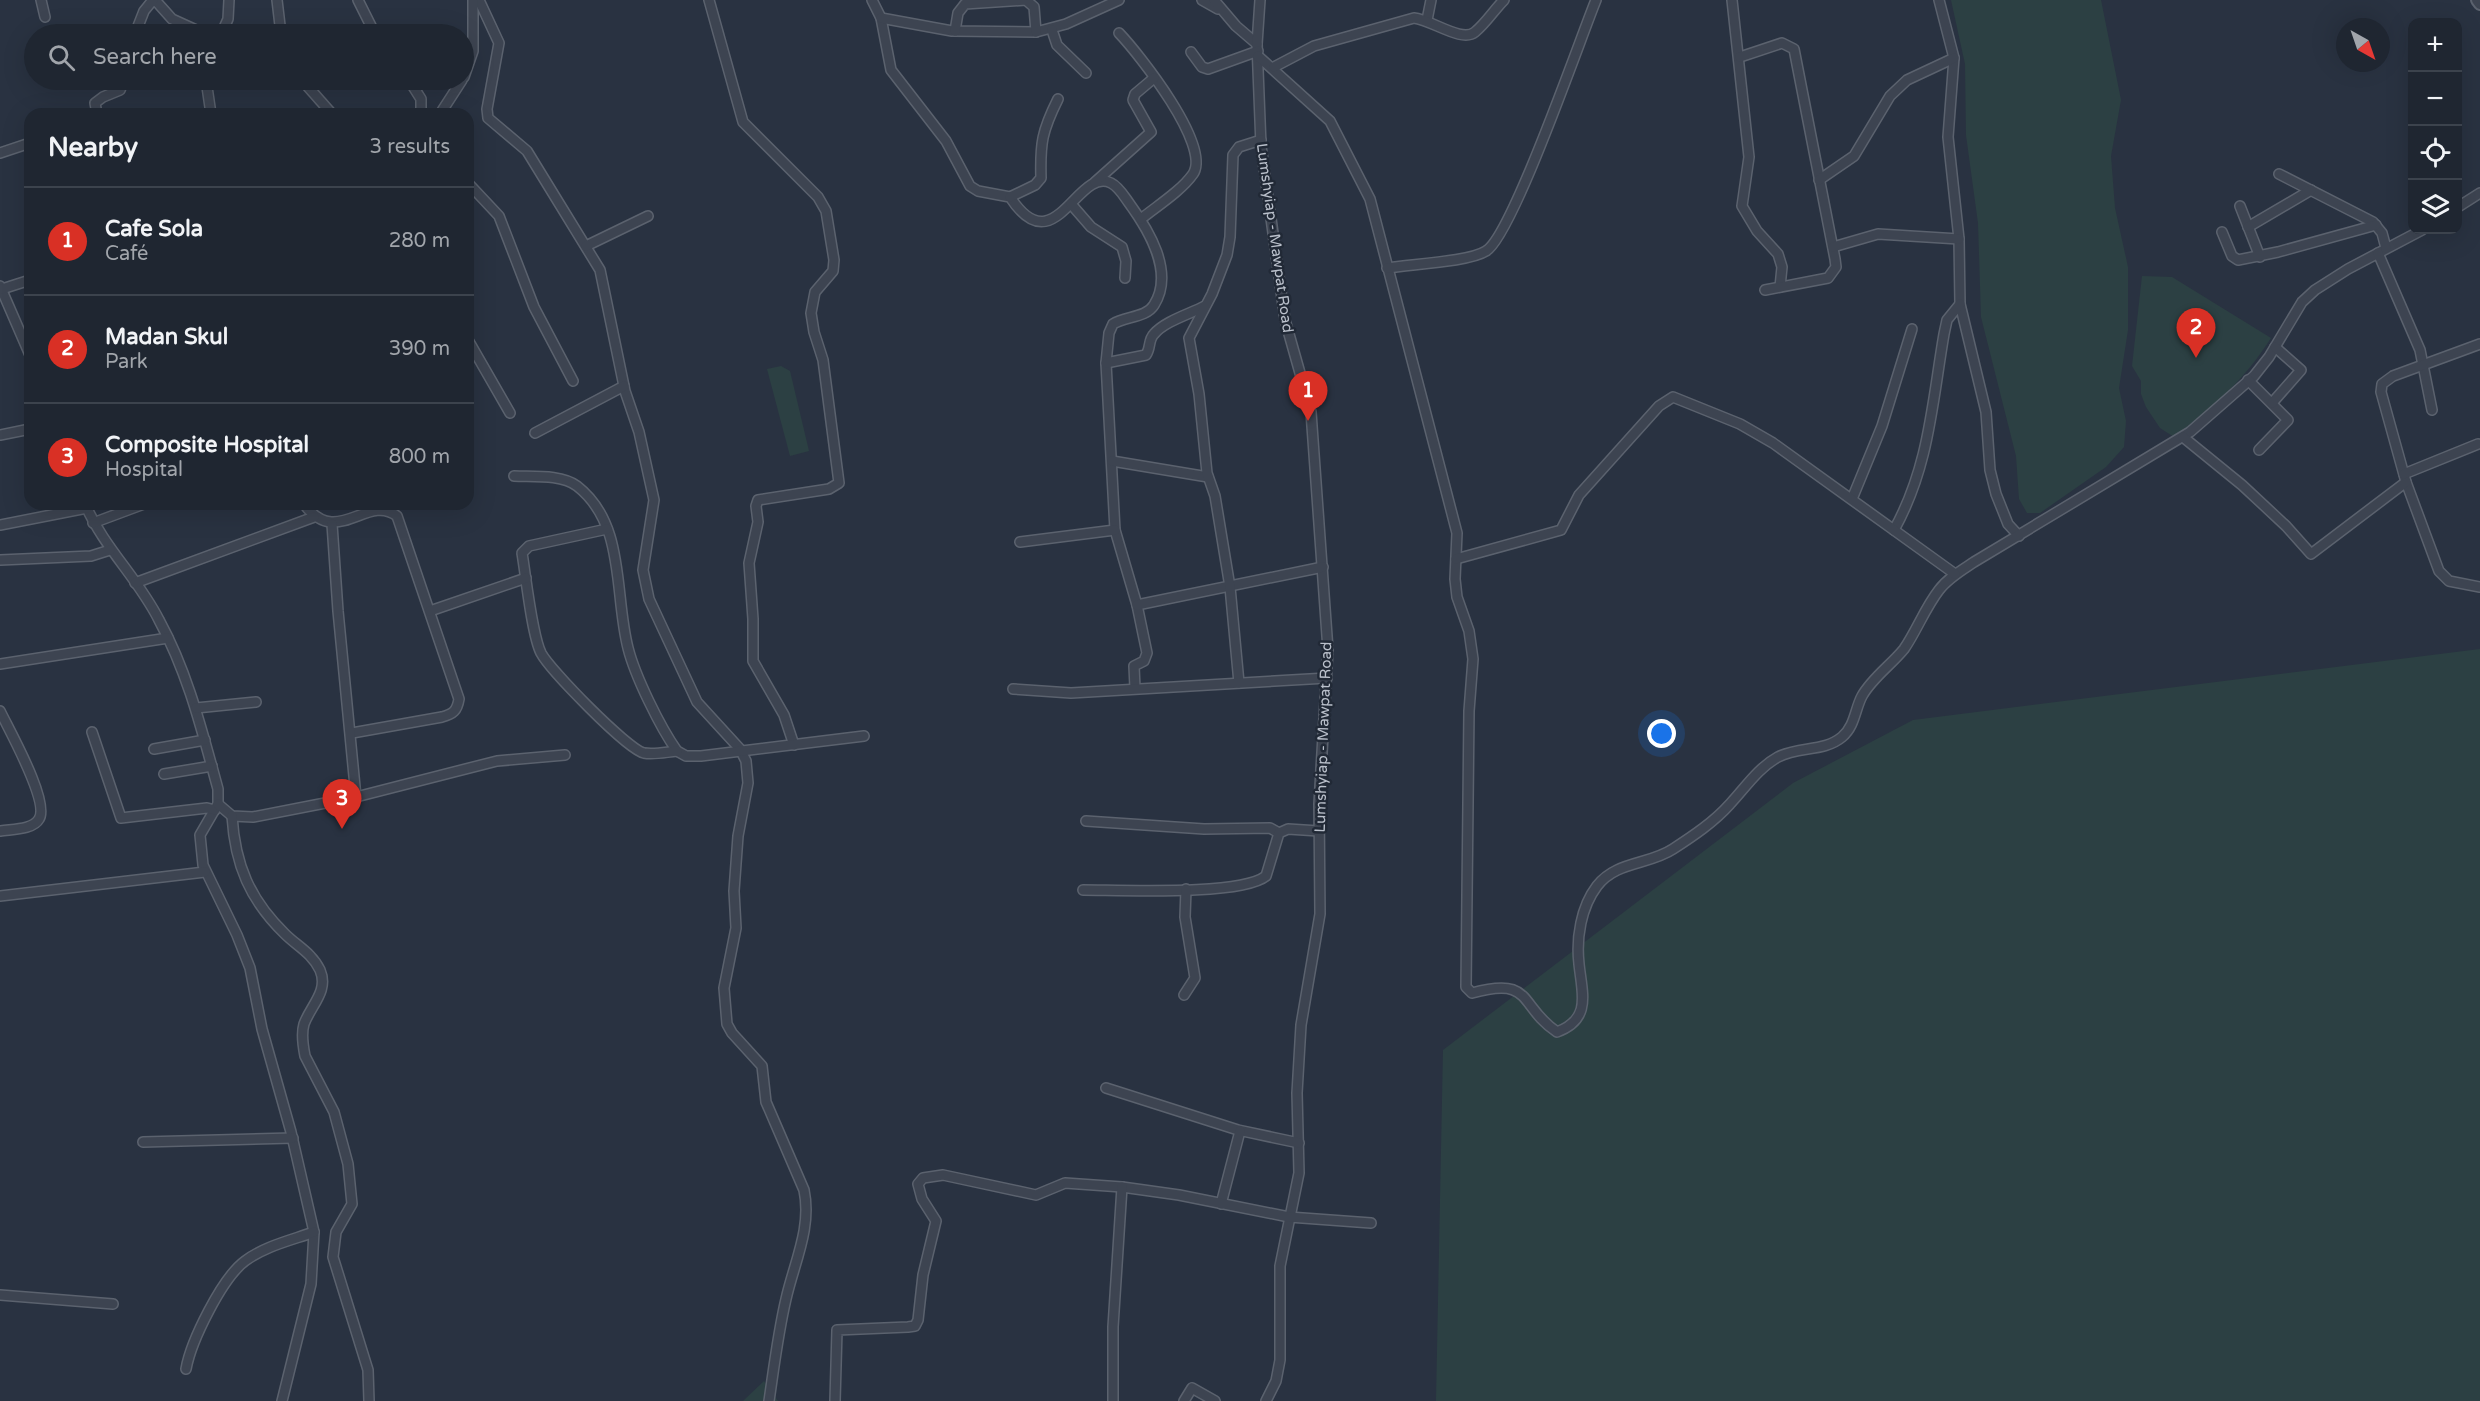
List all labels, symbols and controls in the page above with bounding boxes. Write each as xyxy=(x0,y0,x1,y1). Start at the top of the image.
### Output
north arrow xyxy=(2336,18,2390,72)
map controls xyxy=(2408,18,2462,234)
button: + xyxy=(2408,18,2462,72)
search box xyxy=(24,24,474,90)
icon: search xyxy=(45,41,78,74)
text: Search here xyxy=(93,44,217,70)
button: − xyxy=(2408,72,2462,126)
button: locate xyxy=(2408,126,2462,180)
text: Nearby xyxy=(48,132,138,163)
text: 3 results xyxy=(370,135,450,159)
street label: Lumshyiap - Mawpat Road xyxy=(1253,142,1297,334)
button: layers xyxy=(2408,180,2462,234)
text: Cafe Sola xyxy=(105,216,203,242)
text: 1 xyxy=(61,229,74,253)
text: 280 m xyxy=(389,229,450,253)
text: Café xyxy=(105,242,148,266)
pin: 2 xyxy=(2176,308,2216,358)
text: Madan Skul xyxy=(105,324,228,350)
text: 2 xyxy=(61,337,74,361)
text: 390 m xyxy=(389,337,450,361)
text: Park xyxy=(105,350,148,374)
pin: 1 xyxy=(1288,372,1328,421)
text: Composite Hospital xyxy=(105,432,309,458)
text: 3 xyxy=(61,445,74,469)
text: 800 m xyxy=(389,445,450,469)
text: Hospital xyxy=(105,458,183,482)
street label: Lumshyiap - Mawpat Road xyxy=(1311,641,1335,833)
your location xyxy=(1647,719,1676,748)
pin: 3 xyxy=(322,780,362,829)

